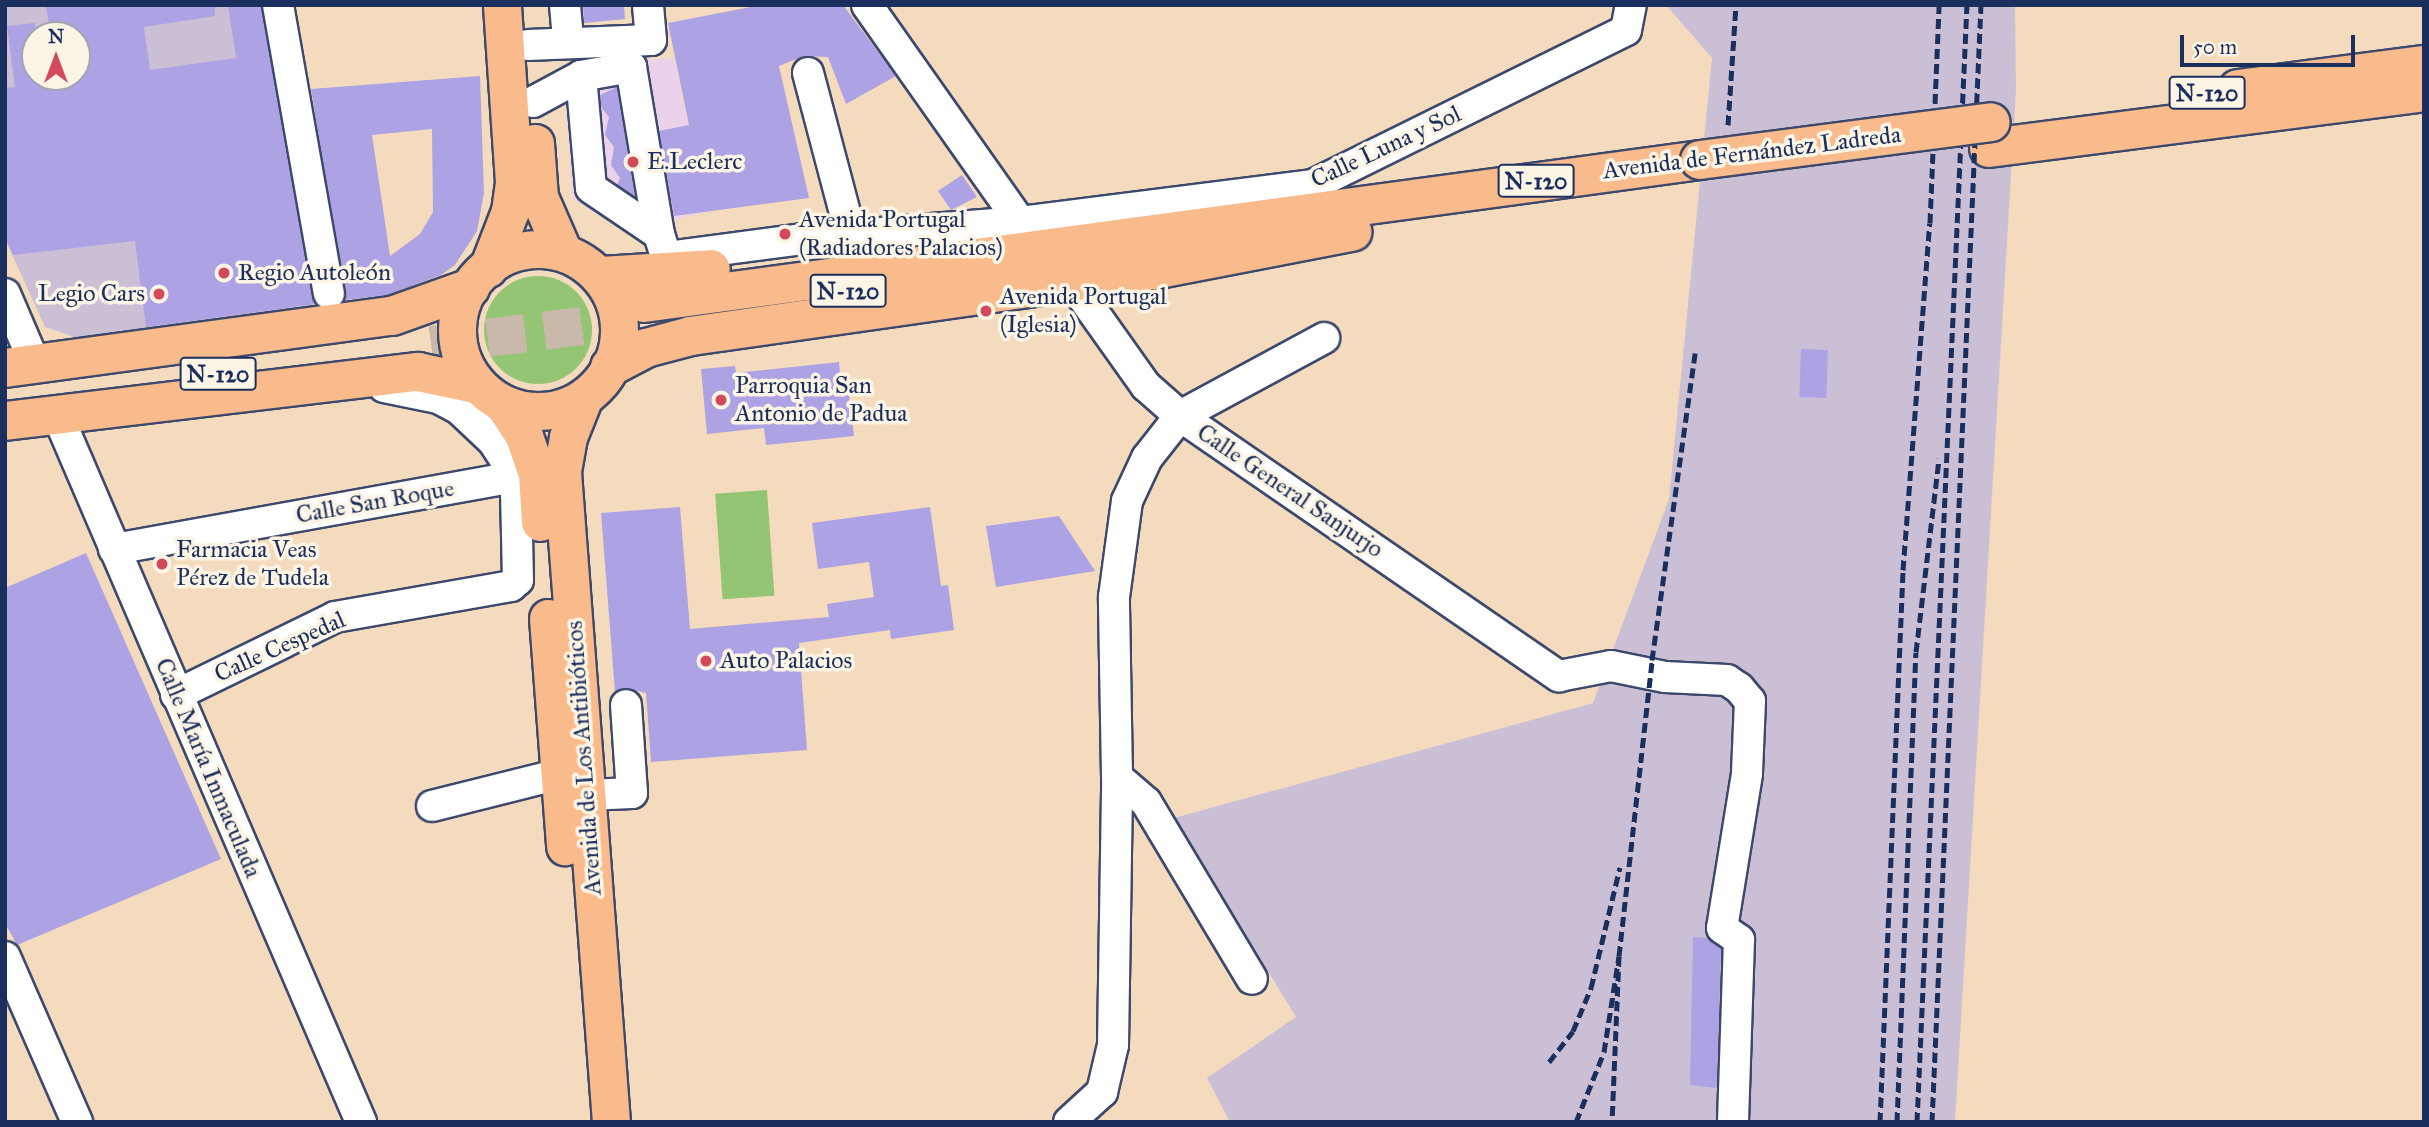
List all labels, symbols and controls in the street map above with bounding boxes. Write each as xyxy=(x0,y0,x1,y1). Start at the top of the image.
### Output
north arrow xyxy=(21,21,91,91)
scale bar xyxy=(2184,21,2359,65)
text: N xyxy=(48,25,64,48)
text: 50 m xyxy=(2193,34,2237,60)
road number: N-120 xyxy=(2168,74,2246,113)
street label: Calle Luna y Sol xyxy=(1306,100,1466,194)
street label: Avenida de Fernández Ladreda xyxy=(1601,120,1903,186)
place label: E.Leclerc xyxy=(647,148,742,176)
marker: E.Leclerc xyxy=(625,154,641,170)
road number: N-120 xyxy=(1498,162,1574,200)
place label: Avenida Portugal (Radiadores Palacios) xyxy=(799,206,1003,262)
marker: Avenida Portugal (Radiadores Palacios) xyxy=(777,226,793,242)
place label: Regio Autoleón xyxy=(238,259,391,287)
marker: Regio Autoleón xyxy=(216,265,232,281)
road number: N-120 xyxy=(810,272,886,310)
place label: Legio Cars xyxy=(38,280,145,308)
place label: Avenida Portugal (Iglesia) xyxy=(1000,283,1167,339)
marker: Legio Cars xyxy=(151,286,167,302)
marker: Avenida Portugal (Iglesia) xyxy=(978,303,994,319)
road number: N-120 xyxy=(180,354,256,394)
place label: Parroquia San Antonio de Padua xyxy=(735,372,907,428)
marker: Parroquia San Antonio de Padua xyxy=(713,392,729,408)
street label: Calle General Sanjurjo xyxy=(1191,418,1389,564)
street label: Calle San Roque xyxy=(294,474,456,530)
place label: Farmacia Veas Pérez de Tudela xyxy=(176,536,329,592)
marker: Farmacia Veas Pérez de Tudela xyxy=(154,556,170,572)
street label: Calle Cespedal xyxy=(210,605,350,689)
street label: Avenida de Los Antibióticos xyxy=(560,620,608,896)
place label: Auto Palacios xyxy=(720,647,852,675)
marker: Auto Palacios xyxy=(698,653,714,669)
street label: Calle María Inmaculada xyxy=(149,654,267,882)

